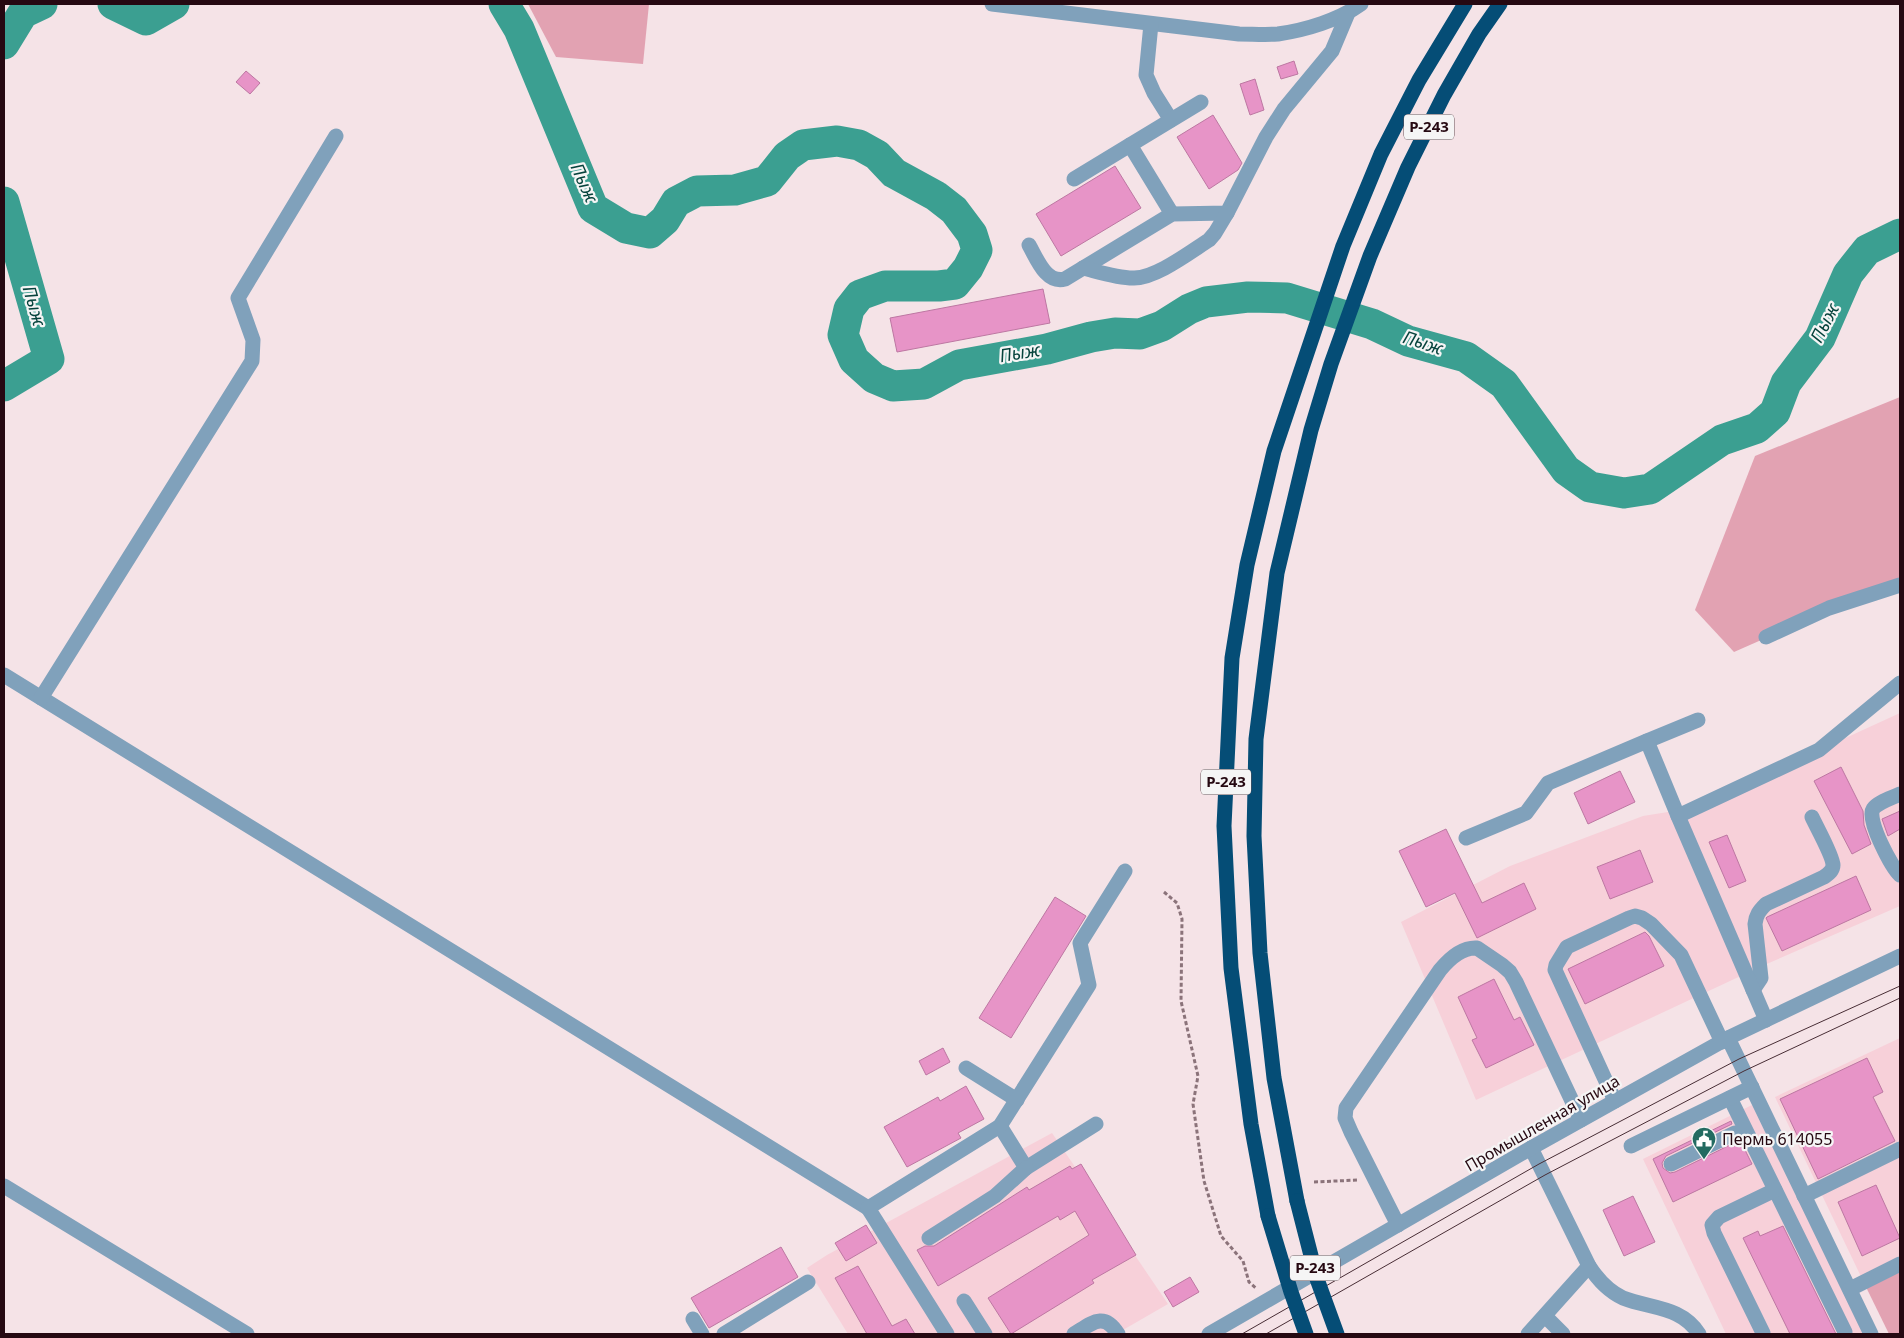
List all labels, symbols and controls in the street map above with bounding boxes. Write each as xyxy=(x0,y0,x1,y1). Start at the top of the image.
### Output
road number: Р-243 xyxy=(1404,114,1454,140)
water label: Пыж xyxy=(566,159,605,207)
water label: Пыж xyxy=(18,283,52,330)
water label: Пыж xyxy=(1804,298,1845,346)
water label: Пыж xyxy=(1400,324,1448,360)
water label: Пыж xyxy=(998,337,1043,367)
road number: Р-243 xyxy=(1201,770,1251,794)
street label: Промышленная улица xyxy=(1461,1070,1623,1176)
public building icon: Пермь 614055 xyxy=(1691,1126,1717,1160)
place label: Пермь 614055 xyxy=(1722,1128,1832,1150)
road number: Р-243 xyxy=(1290,1256,1340,1280)

